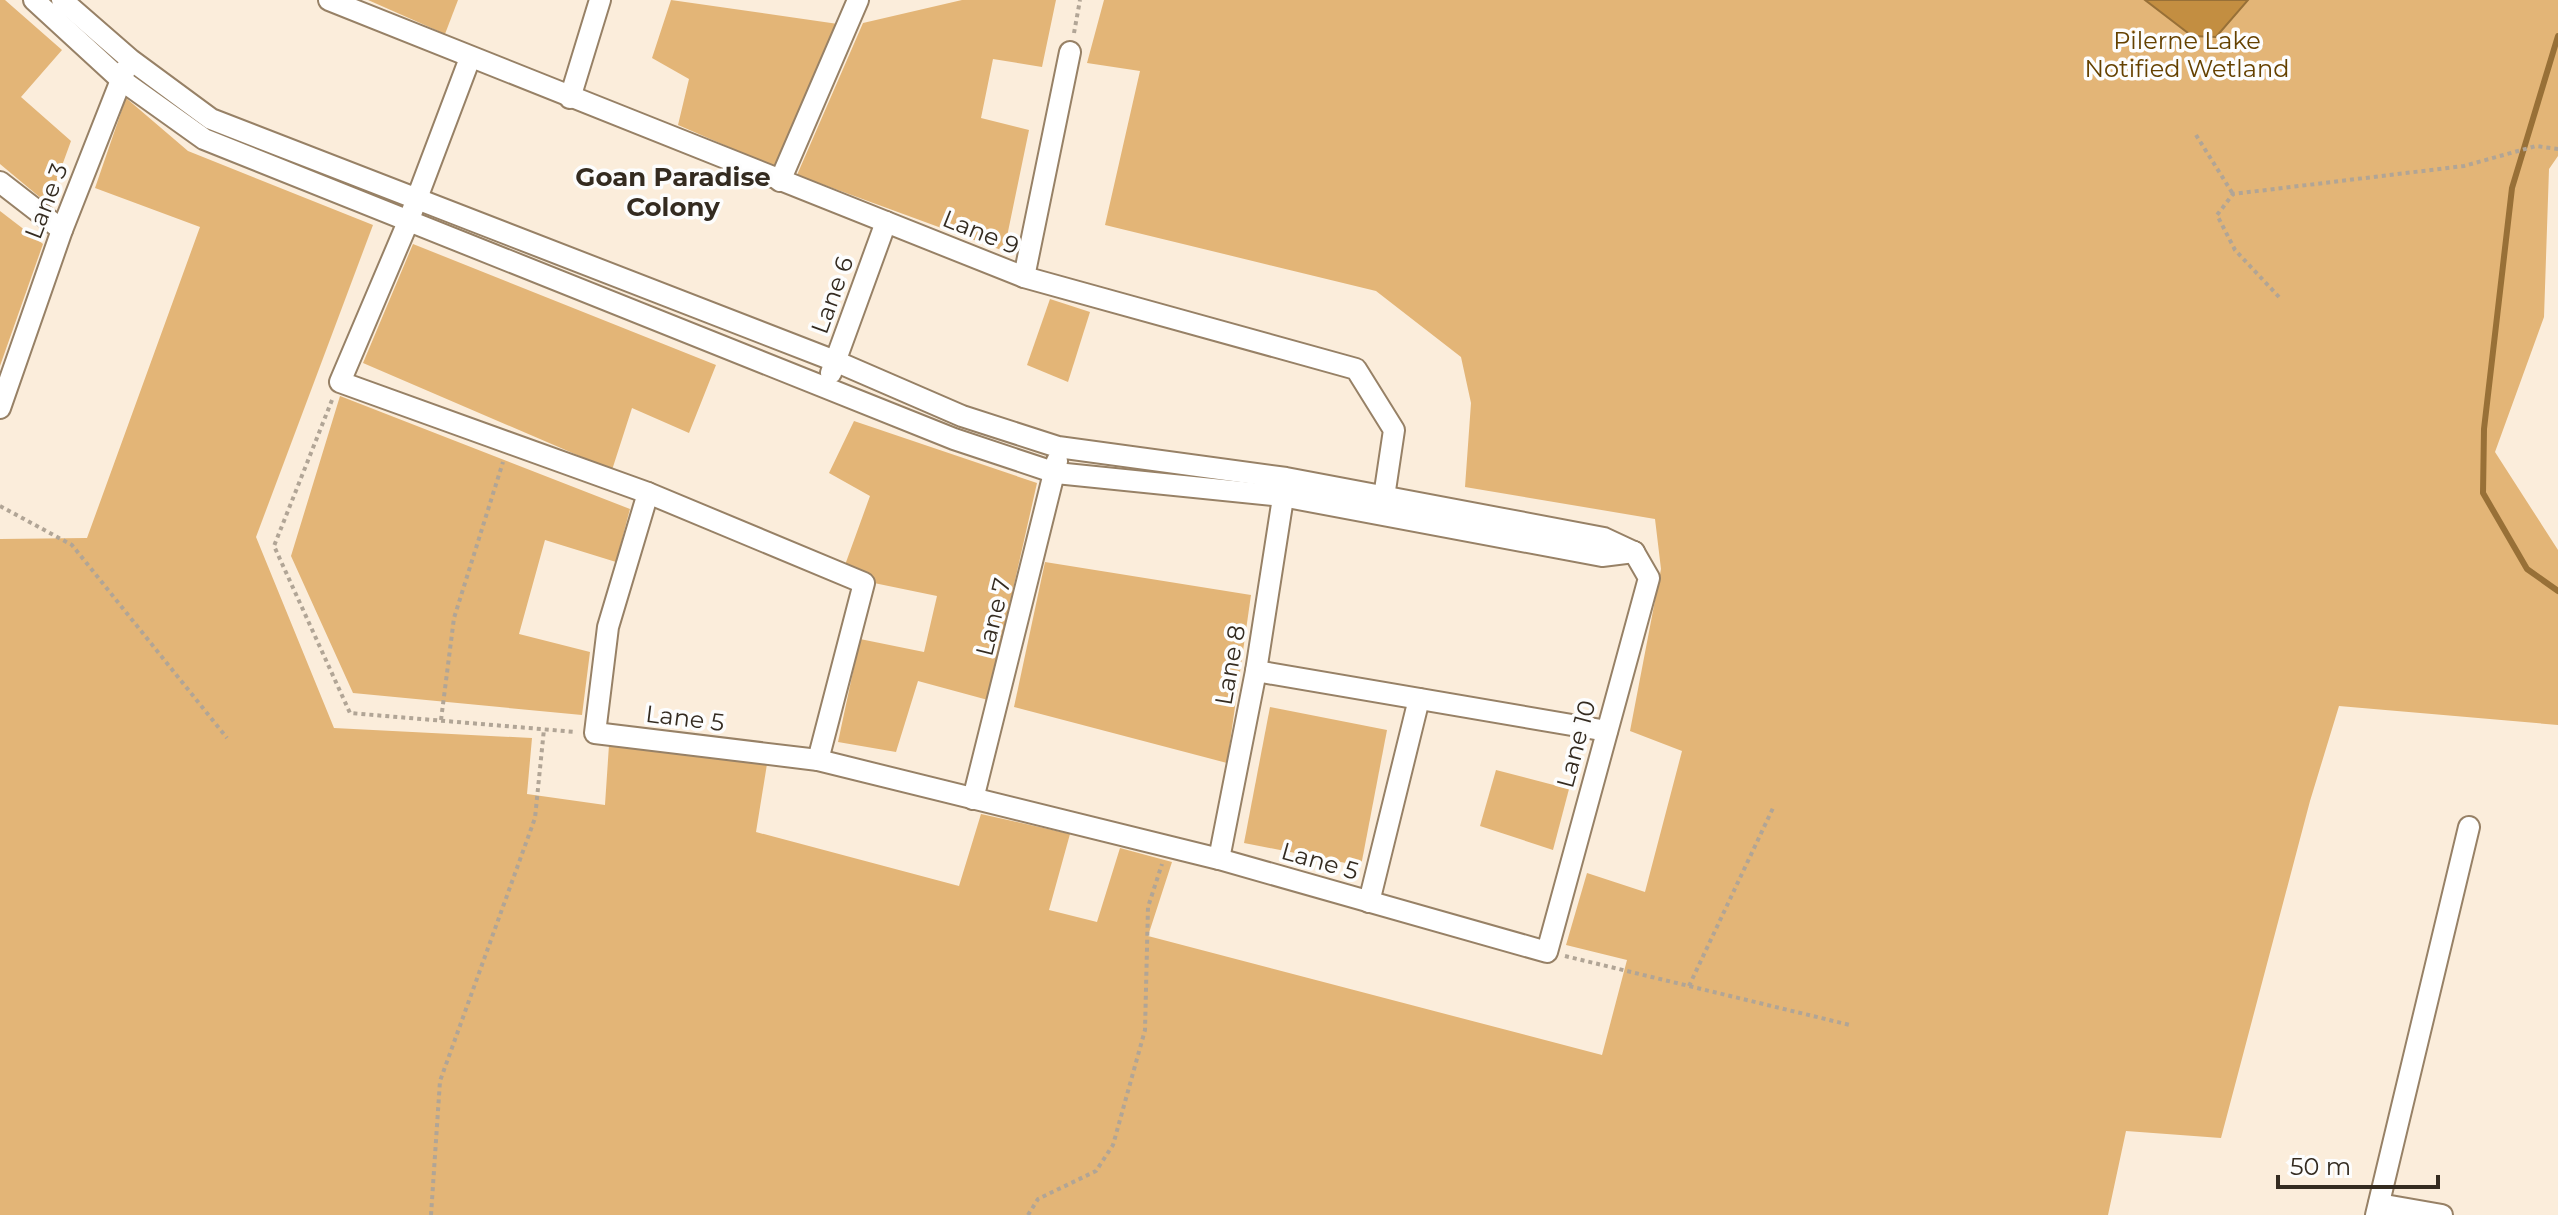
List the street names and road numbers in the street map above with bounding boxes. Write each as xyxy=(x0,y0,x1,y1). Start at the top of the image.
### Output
street label: Lane 3 xyxy=(18,159,74,243)
street label: Lane 9 xyxy=(939,204,1023,260)
street label: Lane 6 xyxy=(805,252,859,338)
street label: Lane 7 xyxy=(969,575,1017,659)
street label: Lane 8 xyxy=(1209,623,1251,707)
street label: Lane 10 xyxy=(1550,697,1602,791)
street label: Lane 5 xyxy=(644,699,726,737)
street label: Lane 5 xyxy=(1278,836,1362,886)

